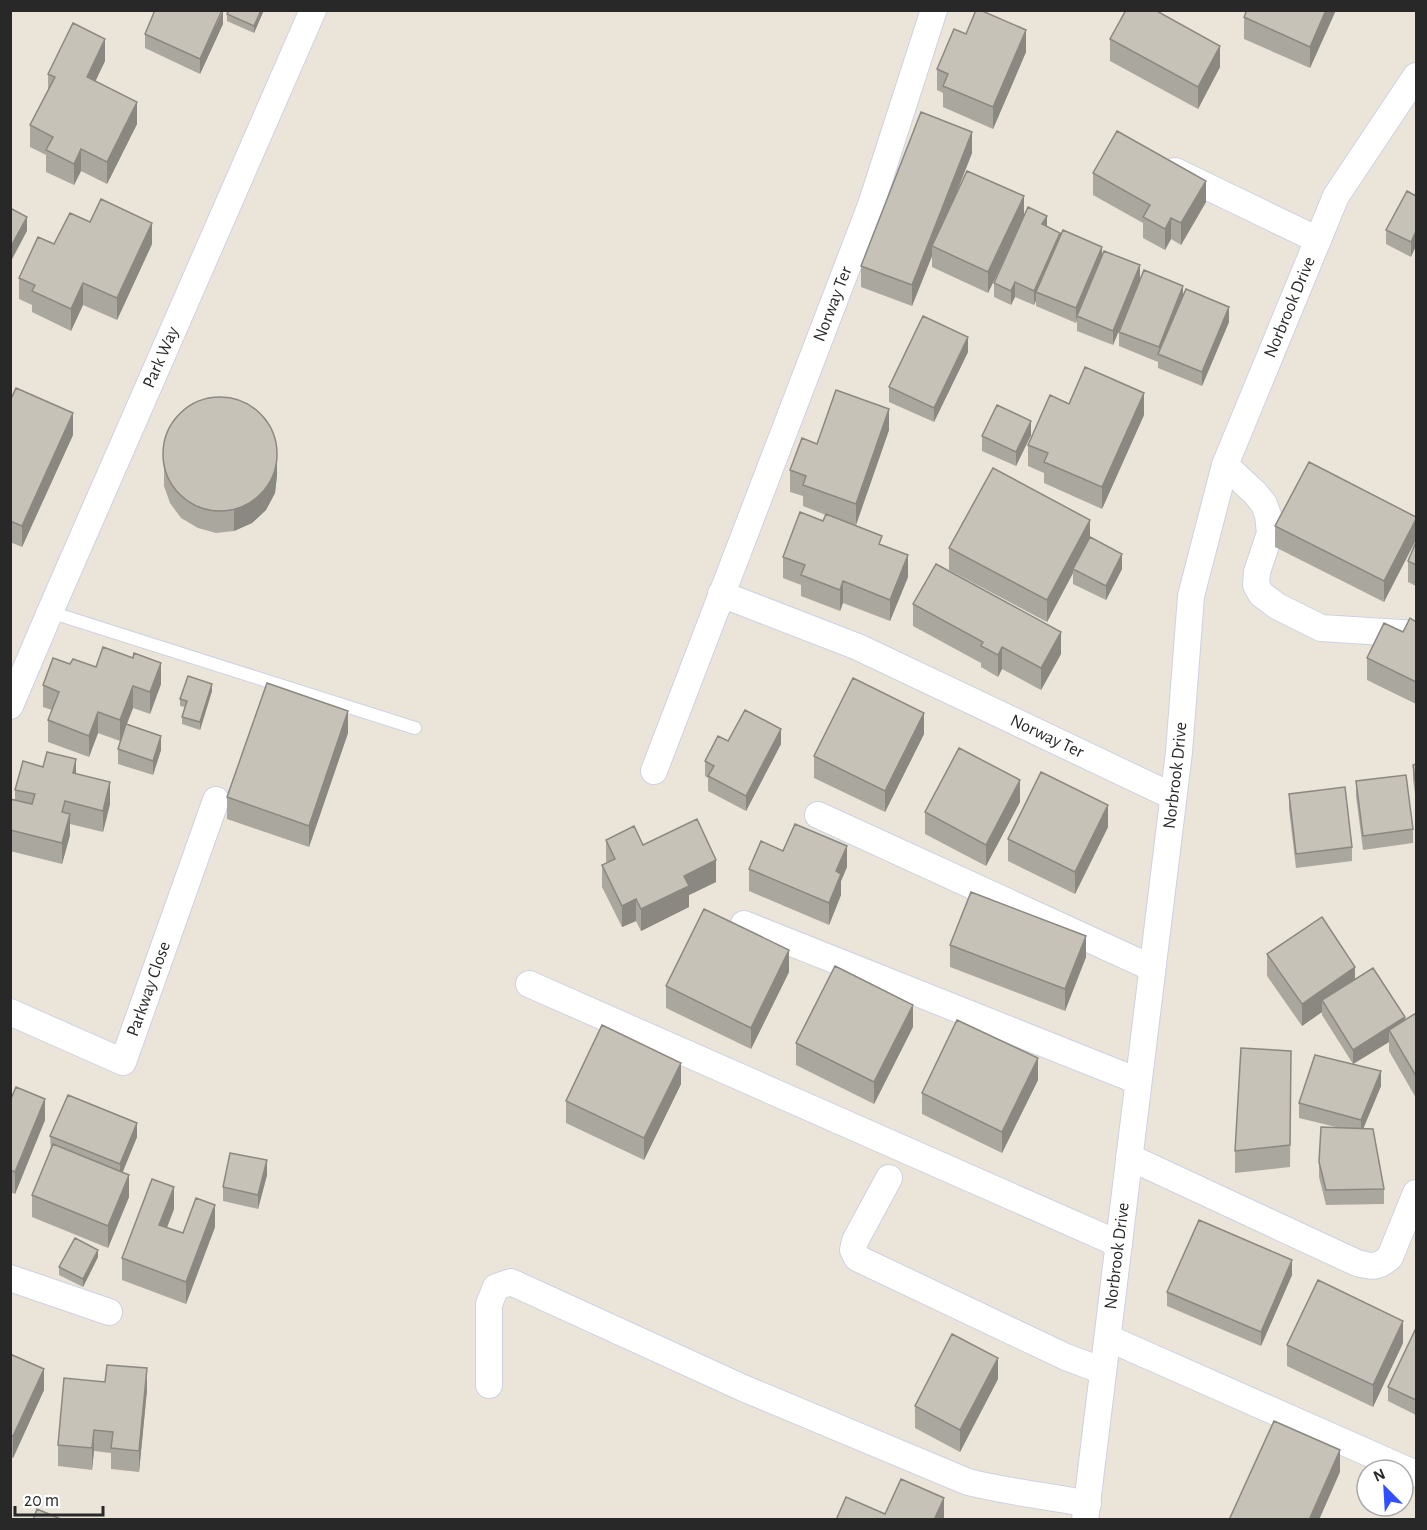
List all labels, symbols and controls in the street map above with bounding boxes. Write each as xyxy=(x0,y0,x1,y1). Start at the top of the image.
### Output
street label: Norbrook Drive xyxy=(1261,254,1319,361)
street label: Norway Ter xyxy=(810,264,856,344)
street label: Park Way xyxy=(140,324,183,391)
street label: Norway Ter xyxy=(1007,712,1087,762)
street label: Norbrook Drive xyxy=(1161,721,1190,830)
street label: Parkway Close xyxy=(124,939,174,1039)
street label: Norbrook Drive xyxy=(1102,1201,1133,1311)
north arrow xyxy=(1355,1458,1415,1518)
text: N xyxy=(1371,1466,1388,1485)
scale bar xyxy=(15,1479,104,1517)
text: 20 m xyxy=(24,1492,59,1510)

